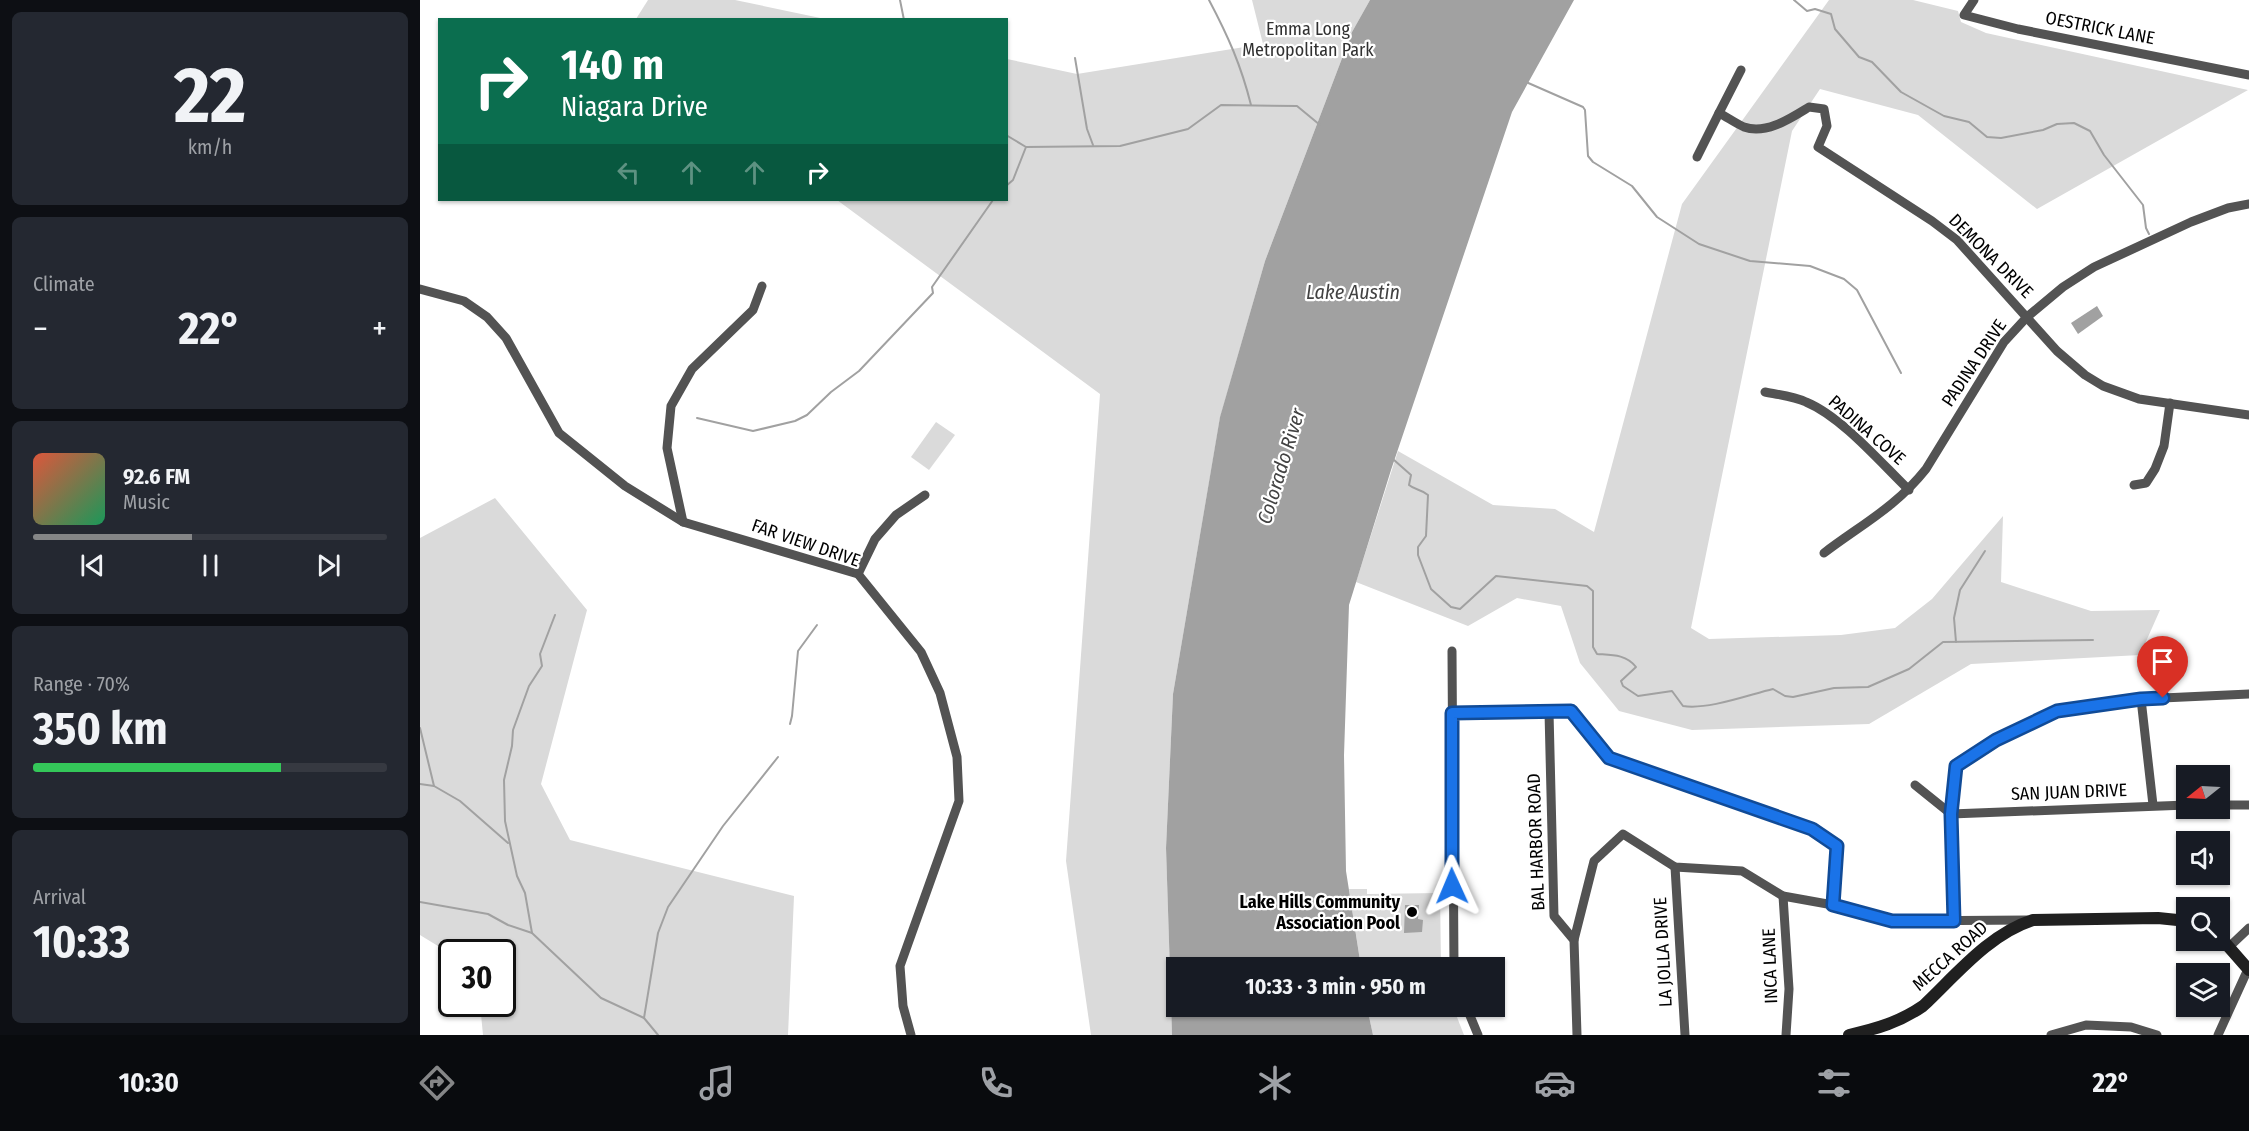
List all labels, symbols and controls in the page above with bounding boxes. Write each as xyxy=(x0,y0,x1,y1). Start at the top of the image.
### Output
street label: OESTRICK LANE xyxy=(2044,7,2156,49)
park label: Emma Long Metropolitan Park xyxy=(1242,18,1374,61)
text: 140 m xyxy=(561,40,664,90)
icon: right xyxy=(462,42,540,120)
text: 22 xyxy=(174,49,246,143)
text: Niagara Drive xyxy=(561,91,708,123)
text: km/h xyxy=(188,135,232,159)
icon: left xyxy=(612,156,645,189)
icon: ahead xyxy=(675,156,708,189)
icon: ahead xyxy=(738,156,771,189)
icon: right xyxy=(801,156,834,189)
street label: DEMONA DRIVE xyxy=(1944,209,2038,303)
text: Climate xyxy=(33,272,95,296)
water label: Lake Austin xyxy=(1306,280,1400,304)
text: 22° xyxy=(179,302,241,356)
text: − xyxy=(33,309,48,349)
text: + xyxy=(372,309,387,349)
street label: PADINA DRIVE xyxy=(1937,315,2011,411)
street label: PADINA COVE xyxy=(1824,390,1910,470)
water label: Colorado River xyxy=(1252,404,1310,527)
text: 92.6 FM xyxy=(123,463,190,490)
text: Music xyxy=(123,490,170,514)
street label: FAR VIEW DRIVE xyxy=(749,514,863,572)
icon: previous xyxy=(76,549,109,582)
icon: pause xyxy=(194,549,227,582)
icon: next xyxy=(312,549,345,582)
pin xyxy=(2137,636,2188,698)
icon: arrive xyxy=(2146,645,2179,678)
text: Range · 70% xyxy=(33,672,130,696)
text: 350 km xyxy=(33,702,168,756)
north arrow xyxy=(2176,765,2230,819)
map controls xyxy=(2176,765,2230,1017)
street label: BAL HARBOR ROAD xyxy=(1523,773,1549,911)
street label: SAN JUAN DRIVE xyxy=(2011,779,2127,805)
button: sound xyxy=(2176,831,2230,885)
position arrow xyxy=(1420,854,1484,918)
text: Arrival xyxy=(33,885,86,909)
place label: Lake Hills Community Association Pool xyxy=(1240,891,1400,934)
street label: LA JOLLA DRIVE xyxy=(1649,896,1677,1008)
button: search xyxy=(2176,897,2230,951)
marker: Lake Hills Community Association Pool xyxy=(1405,905,1419,919)
text: 10:33 xyxy=(33,915,130,969)
street label: MECCA ROAD xyxy=(1908,917,1992,995)
street label: INCA LANE xyxy=(1758,928,1782,1004)
speed limit sign: 30 xyxy=(438,939,516,1017)
button: layers xyxy=(2176,963,2230,1017)
text: 10:33 · 3 min · 950 m xyxy=(1245,973,1426,1000)
icon: directions xyxy=(416,1062,458,1104)
icon: music xyxy=(696,1062,738,1104)
icon: phone xyxy=(975,1062,1017,1104)
icon: climate xyxy=(1254,1062,1296,1104)
icon: car xyxy=(1534,1062,1576,1104)
icon: filters xyxy=(1813,1062,1855,1104)
text: 10:30 xyxy=(119,1067,179,1099)
text: 22° xyxy=(2093,1067,2130,1099)

